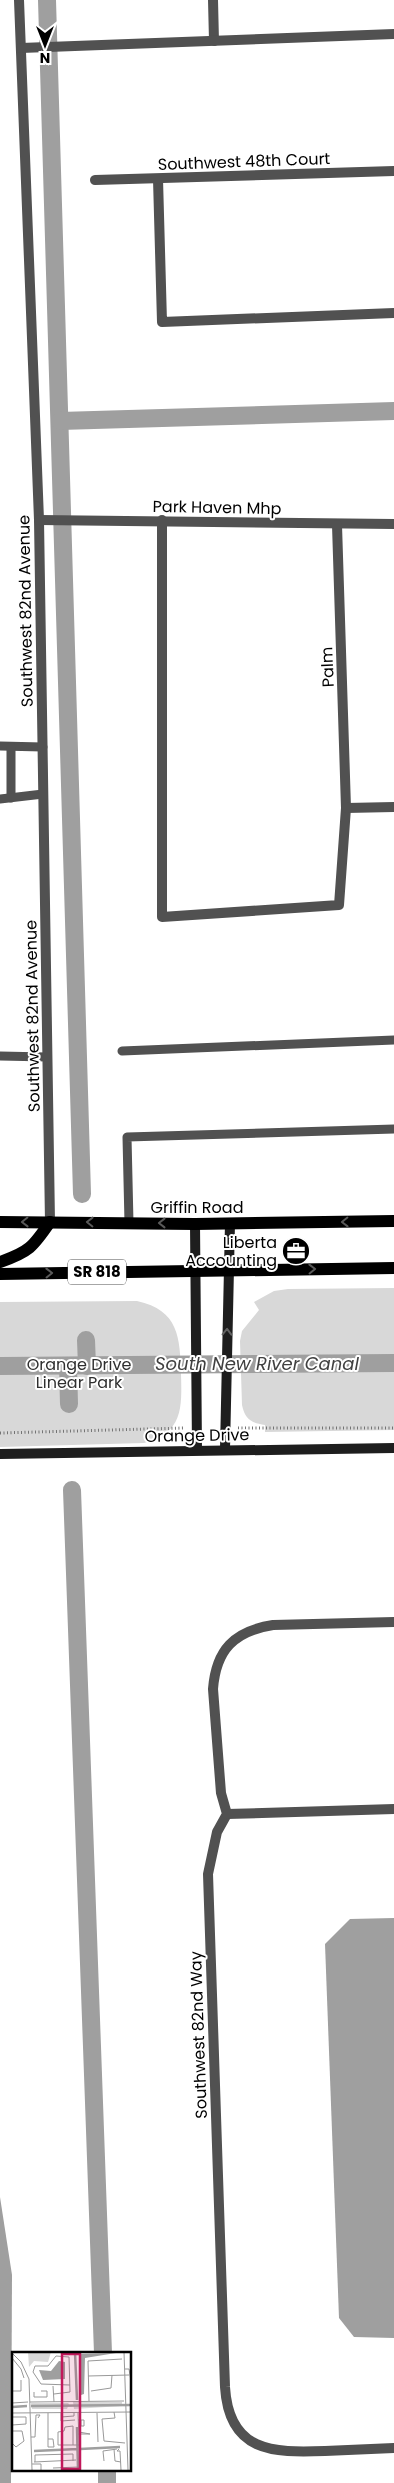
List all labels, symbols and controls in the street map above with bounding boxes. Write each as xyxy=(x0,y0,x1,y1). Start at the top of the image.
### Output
north arrow xyxy=(20,20,70,70)
text: N xyxy=(40,48,50,68)
street label: Southwest 48th Court xyxy=(157,147,331,176)
street label: Park Haven Mhp xyxy=(152,495,282,520)
street label: Southwest 82nd Avenue xyxy=(12,515,39,707)
street label: Palm xyxy=(315,646,340,688)
street label: Southwest 82nd Avenue xyxy=(19,920,46,1112)
street label: Griffin Road xyxy=(151,1196,243,1219)
one-way arrow xyxy=(341,1216,349,1227)
one-way arrow xyxy=(21,1217,28,1227)
one-way arrow xyxy=(85,1217,93,1228)
one-way arrow xyxy=(158,1218,166,1228)
place label: Liberta Accounting xyxy=(185,1231,277,1272)
office icon: Liberta Accounting xyxy=(281,1236,311,1266)
road number: SR 818 xyxy=(68,1260,126,1284)
one-way arrow xyxy=(308,1264,316,1274)
one-way arrow xyxy=(45,1268,53,1279)
one-way arrow xyxy=(222,1328,232,1336)
water label: South New River Canal xyxy=(155,1351,359,1376)
park label: Orange Drive Linear Park xyxy=(27,1353,131,1394)
street label: Orange Drive xyxy=(144,1423,250,1448)
street label: Southwest 82nd Way xyxy=(184,1951,213,2119)
inset map xyxy=(12,2352,131,2470)

